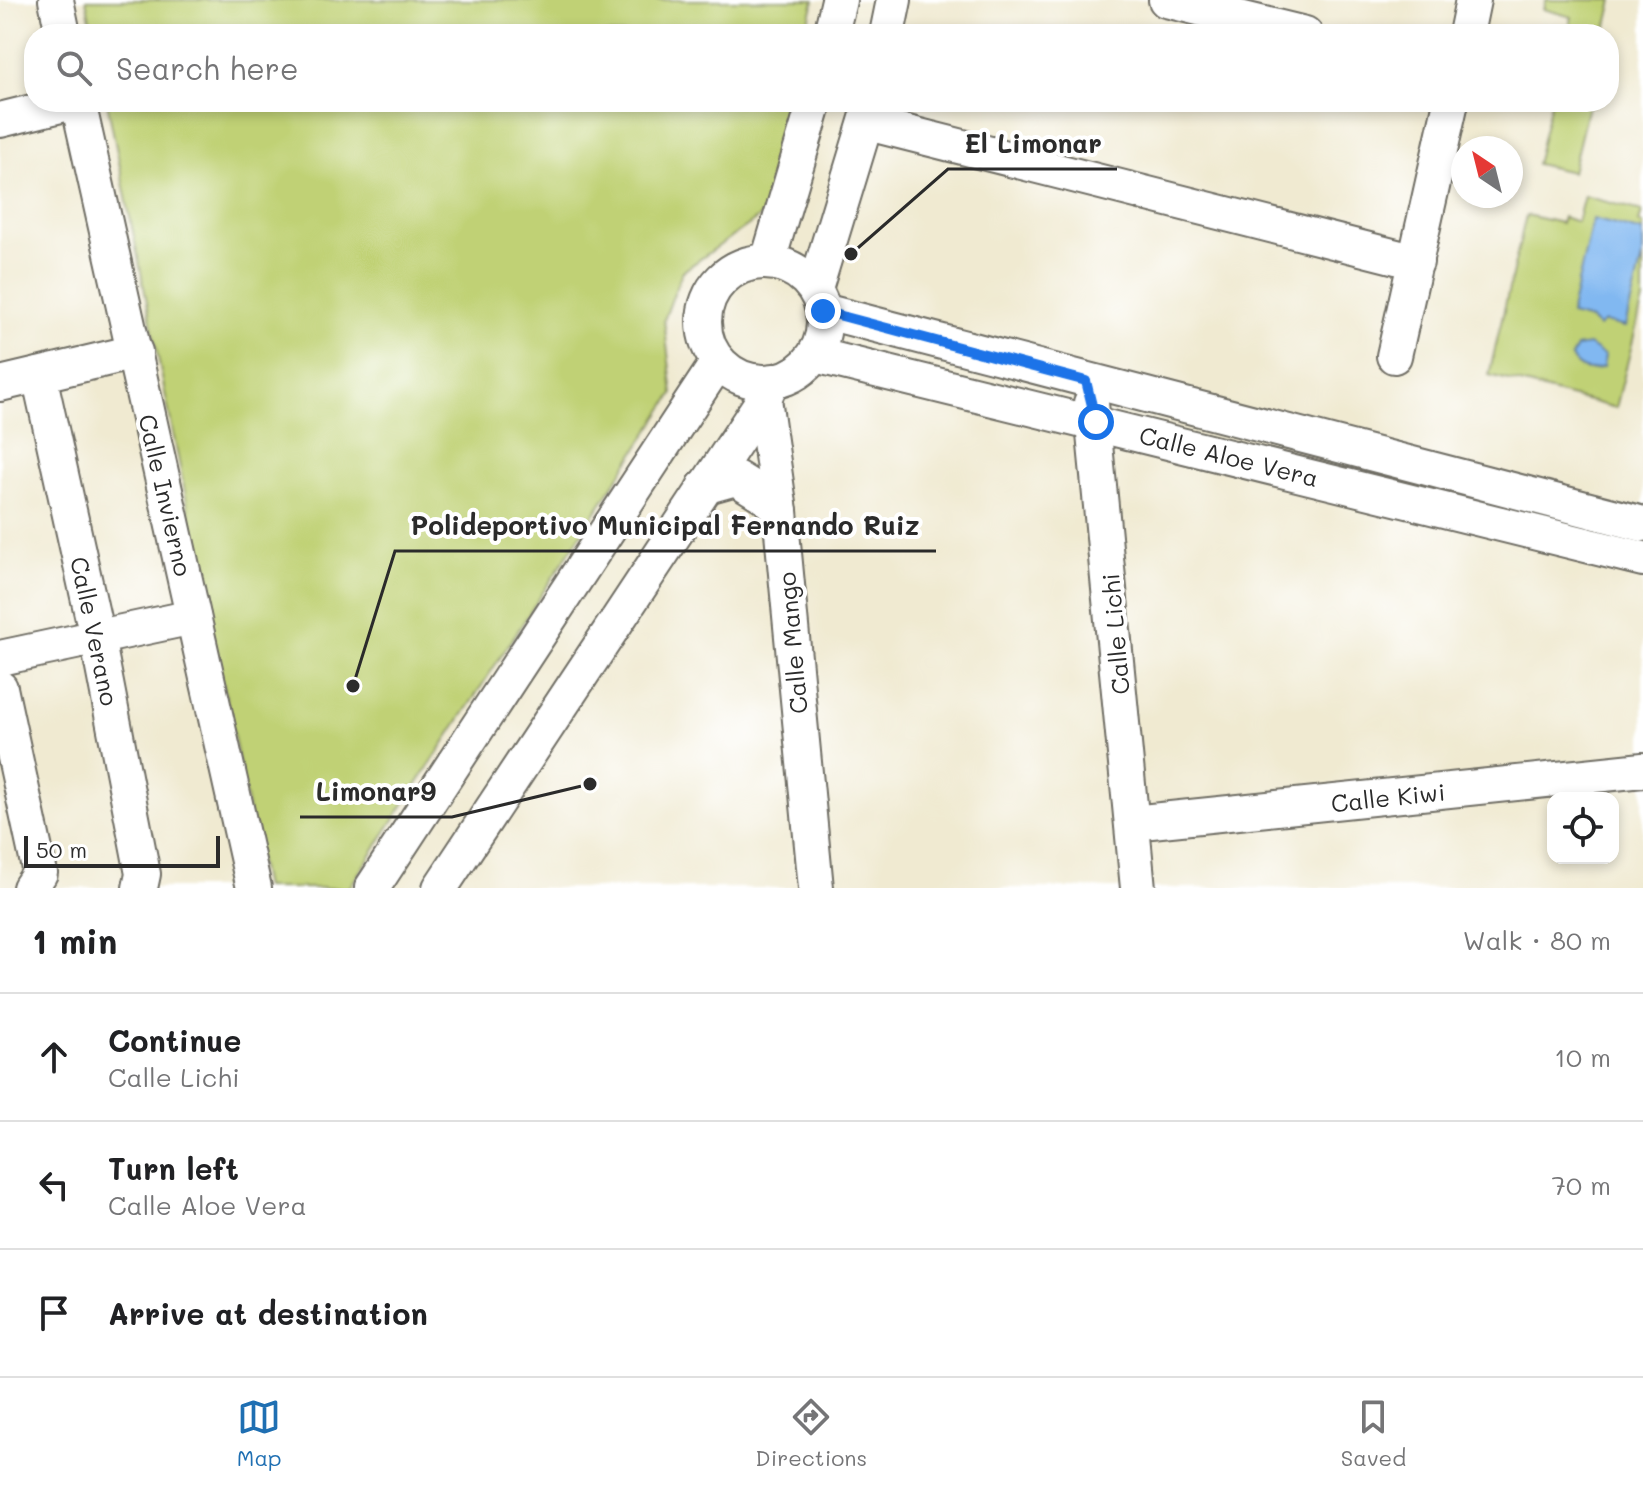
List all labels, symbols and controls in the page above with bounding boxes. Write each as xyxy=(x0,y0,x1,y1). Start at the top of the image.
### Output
search box xyxy=(24,24,1619,112)
icon: search xyxy=(52,46,96,90)
text: Search here xyxy=(116,48,299,88)
callout: El Limonar xyxy=(948,119,1117,169)
text: El Limonar xyxy=(964,126,1102,160)
north arrow xyxy=(1451,136,1523,208)
route end xyxy=(805,293,841,329)
route start xyxy=(1078,404,1114,440)
street label: Calle Invierno xyxy=(132,411,200,579)
street label: Calle Aloe Vera xyxy=(1136,419,1322,493)
callout: Polideportivo Municipal Fernando Ruiz xyxy=(395,501,936,551)
text: Polideportivo Municipal Fernando Ruiz xyxy=(411,508,919,542)
street label: Calle Verano xyxy=(64,554,126,708)
street label: Calle Mango xyxy=(770,571,814,715)
street label: Calle Lichi xyxy=(1094,572,1136,696)
callout: Limonar9 xyxy=(300,767,452,817)
text: Limonar9 xyxy=(316,774,437,808)
street label: Calle Kiwi xyxy=(1329,776,1447,818)
map controls xyxy=(1547,792,1619,864)
button: locate xyxy=(1547,792,1619,864)
scale bar xyxy=(24,832,220,868)
text: 50 m xyxy=(36,835,87,864)
text: 1 min xyxy=(32,918,117,963)
text: Walk · 80 m xyxy=(1463,923,1611,957)
text: Continue xyxy=(108,1020,241,1060)
icon: ahead xyxy=(32,1035,76,1079)
text: 10 m xyxy=(1554,1040,1611,1074)
text: Calle Lichi xyxy=(108,1060,240,1094)
text: Turn left xyxy=(108,1148,239,1188)
icon: left xyxy=(32,1163,76,1207)
text: 70 m xyxy=(1551,1168,1611,1202)
text: Calle Aloe Vera xyxy=(108,1188,307,1222)
icon: arrive xyxy=(32,1291,76,1335)
text: Arrive at destination xyxy=(108,1293,428,1333)
tab: Map xyxy=(237,1395,282,1472)
tab: Directions xyxy=(755,1395,867,1472)
tab: Saved xyxy=(1341,1395,1406,1472)

